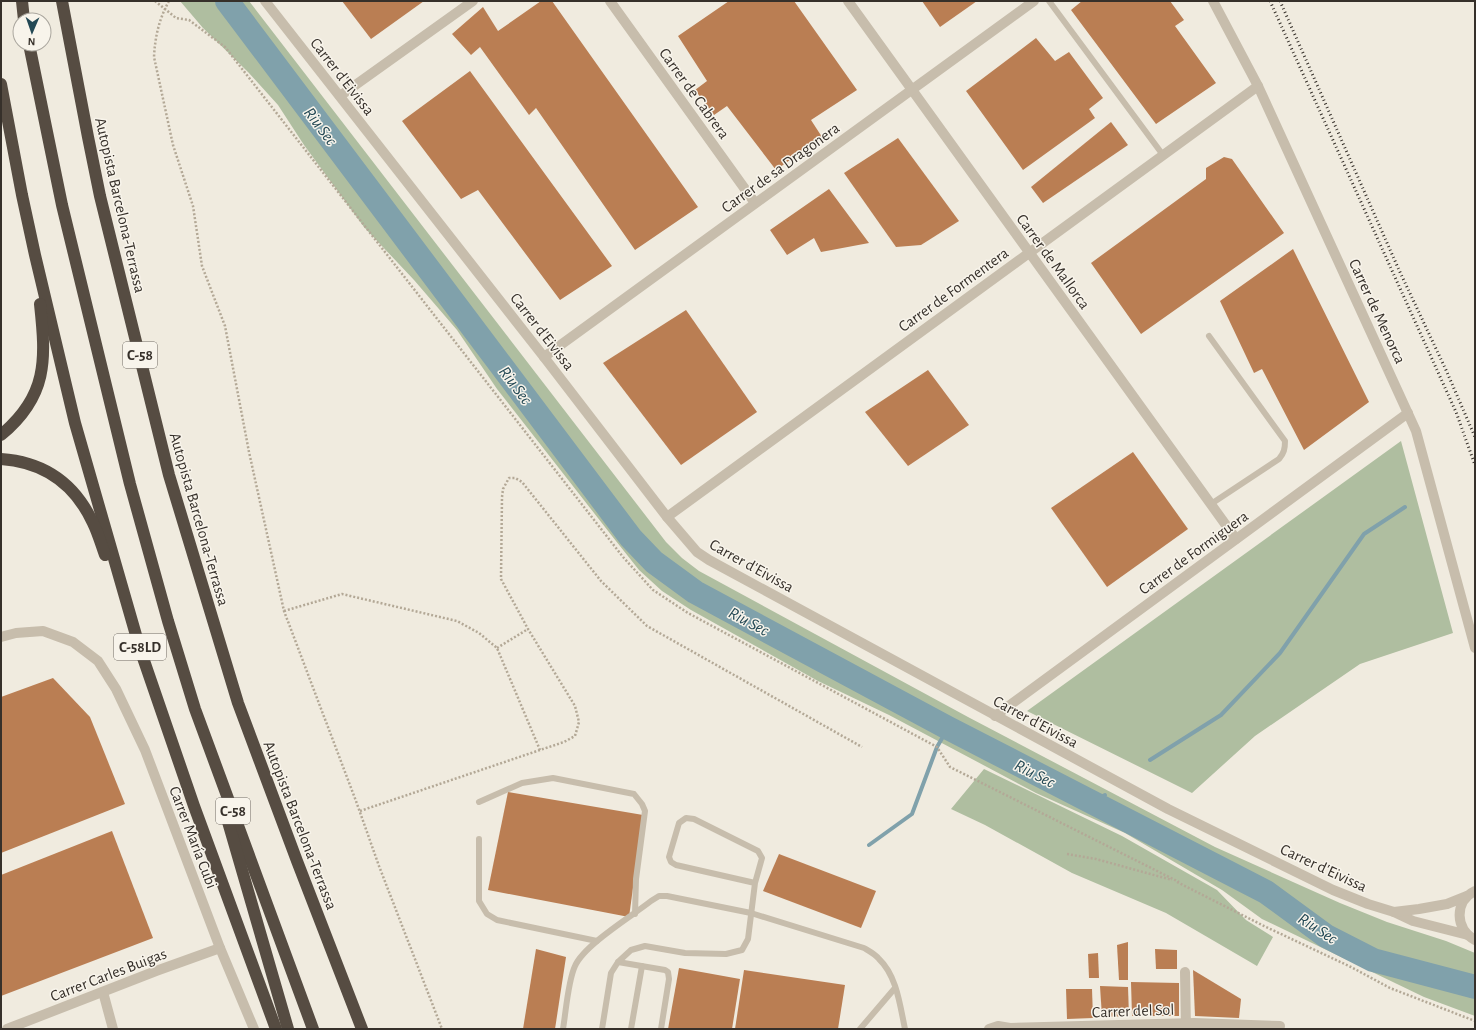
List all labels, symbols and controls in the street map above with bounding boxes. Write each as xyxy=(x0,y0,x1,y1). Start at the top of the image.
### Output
north arrow xyxy=(12,12,52,52)
street label: Carrer d'Eivissa xyxy=(307,35,377,118)
text: N xyxy=(28,36,36,47)
street label: Carrer de Cabrera xyxy=(656,45,732,142)
water label: Riu Sec xyxy=(301,104,340,149)
street label: Autopista Barcelona-Terrassa xyxy=(92,116,148,294)
street label: Carrer de sa Dragonera xyxy=(719,120,843,216)
street label: Carrer de Mallorca xyxy=(1013,211,1093,312)
street label: Carrer de Formentera xyxy=(896,245,1012,335)
street label: Carrer de Menorca xyxy=(1346,257,1408,366)
street label: Carrer d'Eivissa xyxy=(507,290,577,373)
road number: C-58 xyxy=(123,342,157,368)
water label: Riu Sec xyxy=(496,363,535,408)
street label: Autopista Barcelona-Terrassa xyxy=(167,431,231,608)
street label: Carrer de Formiguera xyxy=(1136,508,1251,598)
street label: Carrer d'Eivissa xyxy=(707,536,796,596)
water label: Riu Sec xyxy=(726,604,772,639)
road number: C-58LD xyxy=(114,634,166,660)
street label: Carrer d'Eivissa xyxy=(991,693,1081,751)
street label: Autopista Barcelona-Terrassa xyxy=(260,739,340,912)
water label: Riu Sec xyxy=(1012,756,1058,791)
street label: Carrer María Cubi xyxy=(166,784,220,891)
road number: C-58 xyxy=(216,798,250,824)
street label: Carrer d'Eivissa xyxy=(1278,841,1369,895)
water label: Riu Sec xyxy=(1295,910,1340,947)
street label: Carrer Carles Buigas xyxy=(48,945,169,1004)
street label: Carrer del Sol xyxy=(1092,1002,1174,1020)

